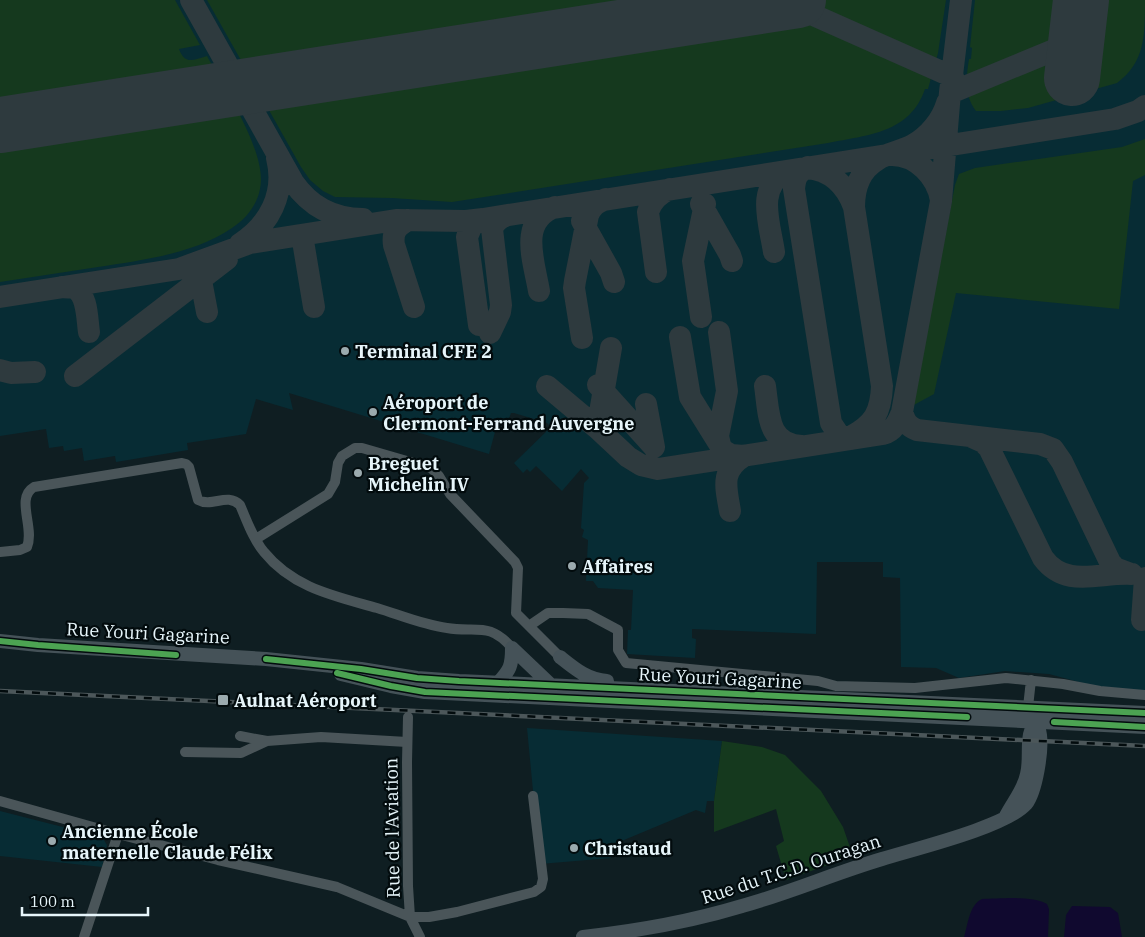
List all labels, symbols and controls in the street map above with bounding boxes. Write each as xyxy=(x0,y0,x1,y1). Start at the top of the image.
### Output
place label: Terminal CFE 2 xyxy=(355,340,492,363)
marker: Terminal CFE 2 xyxy=(339,345,351,357)
place label: Aéroport de Clermont-Ferrand Auvergne xyxy=(383,391,634,435)
marker: Aéroport de Clermont-Ferrand Auvergne xyxy=(367,406,379,418)
place label: Breguet Michelin IV xyxy=(368,452,470,496)
marker: Breguet Michelin IV xyxy=(352,467,364,479)
place label: Affaires xyxy=(582,555,653,578)
marker: Affaires xyxy=(566,560,578,572)
street label: Rue Youri Gagarine xyxy=(66,617,230,649)
street label: Rue Youri Gagarine xyxy=(638,662,802,694)
place label: Aulnat Aéroport xyxy=(234,689,377,712)
marker: Aulnat Aéroport xyxy=(216,693,230,707)
street label: Rue de l'Aviation xyxy=(379,758,405,898)
place label: Ancienne École maternelle Claude Félix xyxy=(62,819,273,864)
street label: Rue du T.C.D. Ouragan xyxy=(698,829,884,909)
marker: Ancienne École maternelle Claude Félix xyxy=(46,835,58,847)
place label: Christaud xyxy=(584,837,672,860)
marker: Christaud xyxy=(568,842,580,854)
scale bar xyxy=(22,884,149,916)
text: 100 m xyxy=(30,892,75,911)

